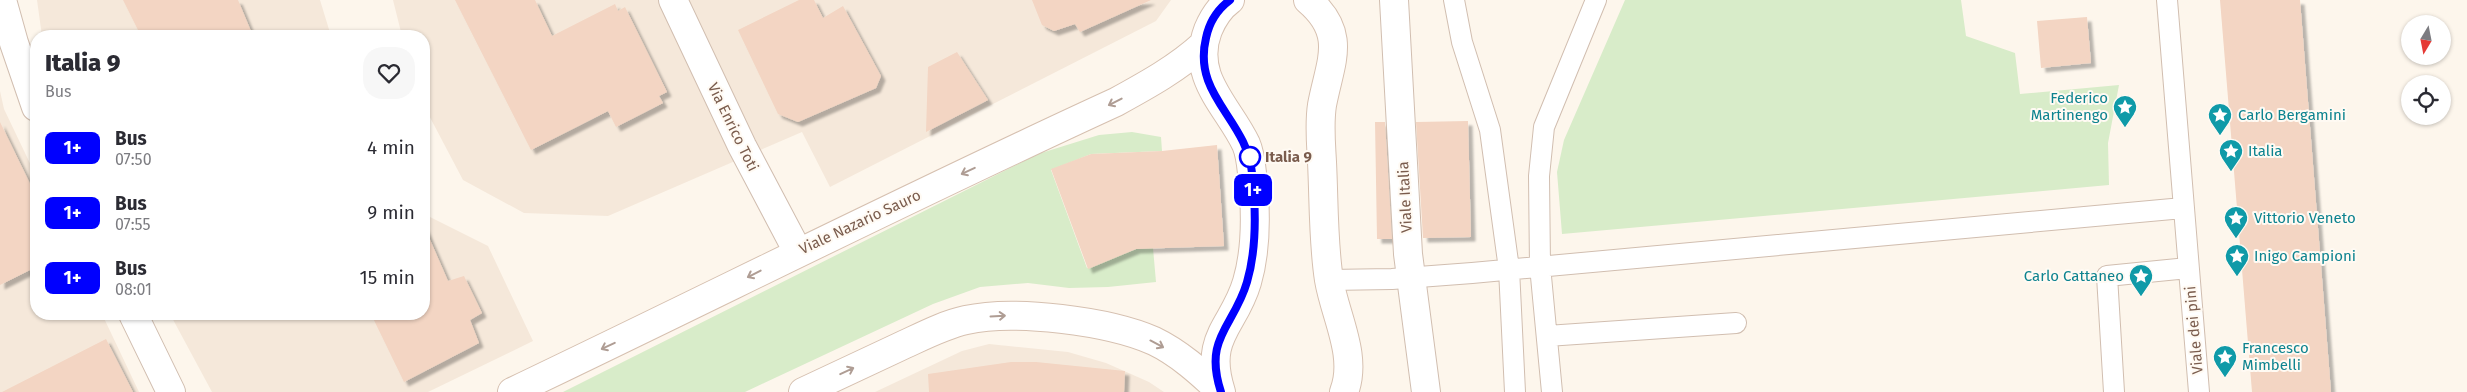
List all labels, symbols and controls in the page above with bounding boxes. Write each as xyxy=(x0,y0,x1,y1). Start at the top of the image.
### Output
north arrow xyxy=(2401,15,2451,65)
map controls xyxy=(2401,15,2451,125)
button: heart xyxy=(363,47,415,99)
text: Italia 9 xyxy=(45,49,120,77)
button: locate xyxy=(2401,75,2451,125)
street label: Via Enrico Toti xyxy=(704,80,762,174)
text: Bus xyxy=(45,82,72,101)
place label: Federico Martinengo xyxy=(2031,89,2108,124)
place icon: Federico Martinengo xyxy=(2112,94,2138,128)
one-way arrow xyxy=(1108,98,1123,107)
place icon: Carlo Bergamini xyxy=(2207,102,2233,136)
place label: Carlo Bergamini xyxy=(2238,106,2346,124)
text: Bus xyxy=(115,127,147,150)
text: 4 min xyxy=(367,136,415,159)
text: 1+ xyxy=(64,137,81,159)
place icon: Italia xyxy=(2218,138,2244,172)
place label: Italia xyxy=(2248,142,2283,160)
marker: Italia 9 xyxy=(1239,146,1261,168)
place label: Italia 9 xyxy=(1265,148,1312,166)
text: 07:50 xyxy=(115,150,152,169)
street label: Viale Italia xyxy=(1394,161,1416,233)
one-way arrow xyxy=(961,167,976,176)
line badge: 1+ xyxy=(1230,174,1276,206)
text: 1+ xyxy=(1244,179,1262,201)
street label: Viale Nazario Sauro xyxy=(796,186,924,258)
text: Bus xyxy=(115,192,147,215)
text: 9 min xyxy=(367,201,415,224)
text: 1+ xyxy=(64,202,81,224)
place icon: Vittorio Veneto xyxy=(2223,205,2249,239)
place label: Vittorio Veneto xyxy=(2254,209,2356,227)
text: 07:55 xyxy=(115,215,151,234)
place icon: Inigo Campioni xyxy=(2224,243,2250,277)
place label: Inigo Campioni xyxy=(2254,247,2356,265)
text: Bus xyxy=(115,257,147,280)
place icon: Carlo Cattaneo xyxy=(2128,263,2154,297)
text: 15 min xyxy=(359,266,415,289)
text: 1+ xyxy=(64,267,81,289)
place label: Carlo Cattaneo xyxy=(2024,267,2124,285)
one-way arrow xyxy=(747,270,762,279)
text: 08:01 xyxy=(115,280,152,299)
street label: Viale dei pini xyxy=(2181,285,2207,375)
one-way arrow xyxy=(990,312,1006,321)
one-way arrow xyxy=(1149,339,1164,349)
place label: Francesco Mimbelli xyxy=(2242,339,2309,374)
one-way arrow xyxy=(601,341,616,351)
place icon: Francesco Mimbelli xyxy=(2212,344,2238,378)
one-way arrow xyxy=(839,366,854,376)

